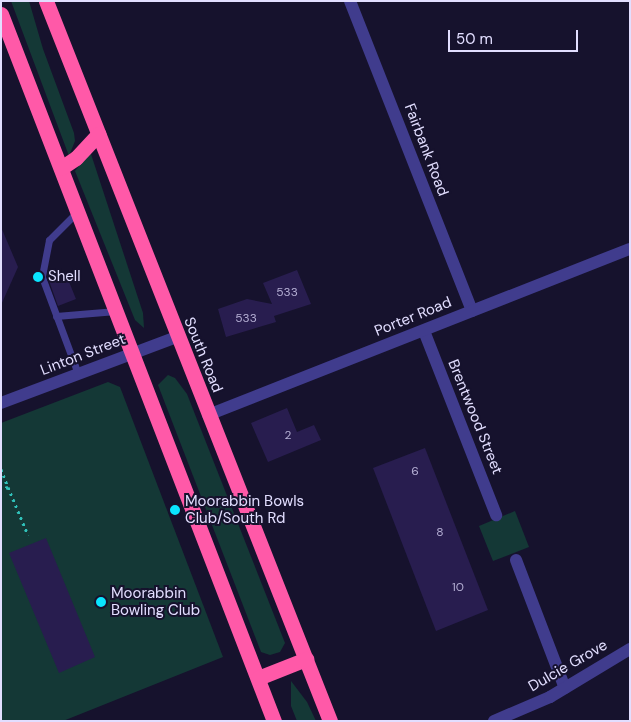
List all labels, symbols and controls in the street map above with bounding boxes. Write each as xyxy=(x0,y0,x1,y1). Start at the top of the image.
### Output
scale bar xyxy=(451,20,581,52)
text: 50 m xyxy=(456,29,493,49)
street label: Fairbank Road xyxy=(400,101,452,199)
place label: Shell xyxy=(48,268,81,286)
marker: Shell xyxy=(32,271,44,283)
house number: 533 xyxy=(276,286,298,300)
street label: Porter Road xyxy=(372,293,454,341)
house number: 533 xyxy=(235,312,257,326)
street label: South Road xyxy=(180,315,226,395)
street label: Linton Street xyxy=(38,331,128,379)
street label: Brentwood Street xyxy=(444,357,506,477)
house number: 2 xyxy=(285,429,291,443)
house number: 6 xyxy=(411,465,419,479)
place label: Moorabbin Bowls Club/South Rd xyxy=(185,492,304,527)
marker: Moorabbin Bowls Club/South Rd xyxy=(169,504,181,516)
house number: 8 xyxy=(436,526,444,540)
house number: 10 xyxy=(452,581,464,595)
place label: Moorabbin Bowling Club xyxy=(111,584,200,619)
marker: Moorabbin Bowling Club xyxy=(95,596,107,608)
street label: Dulcie Grove xyxy=(525,636,611,696)

